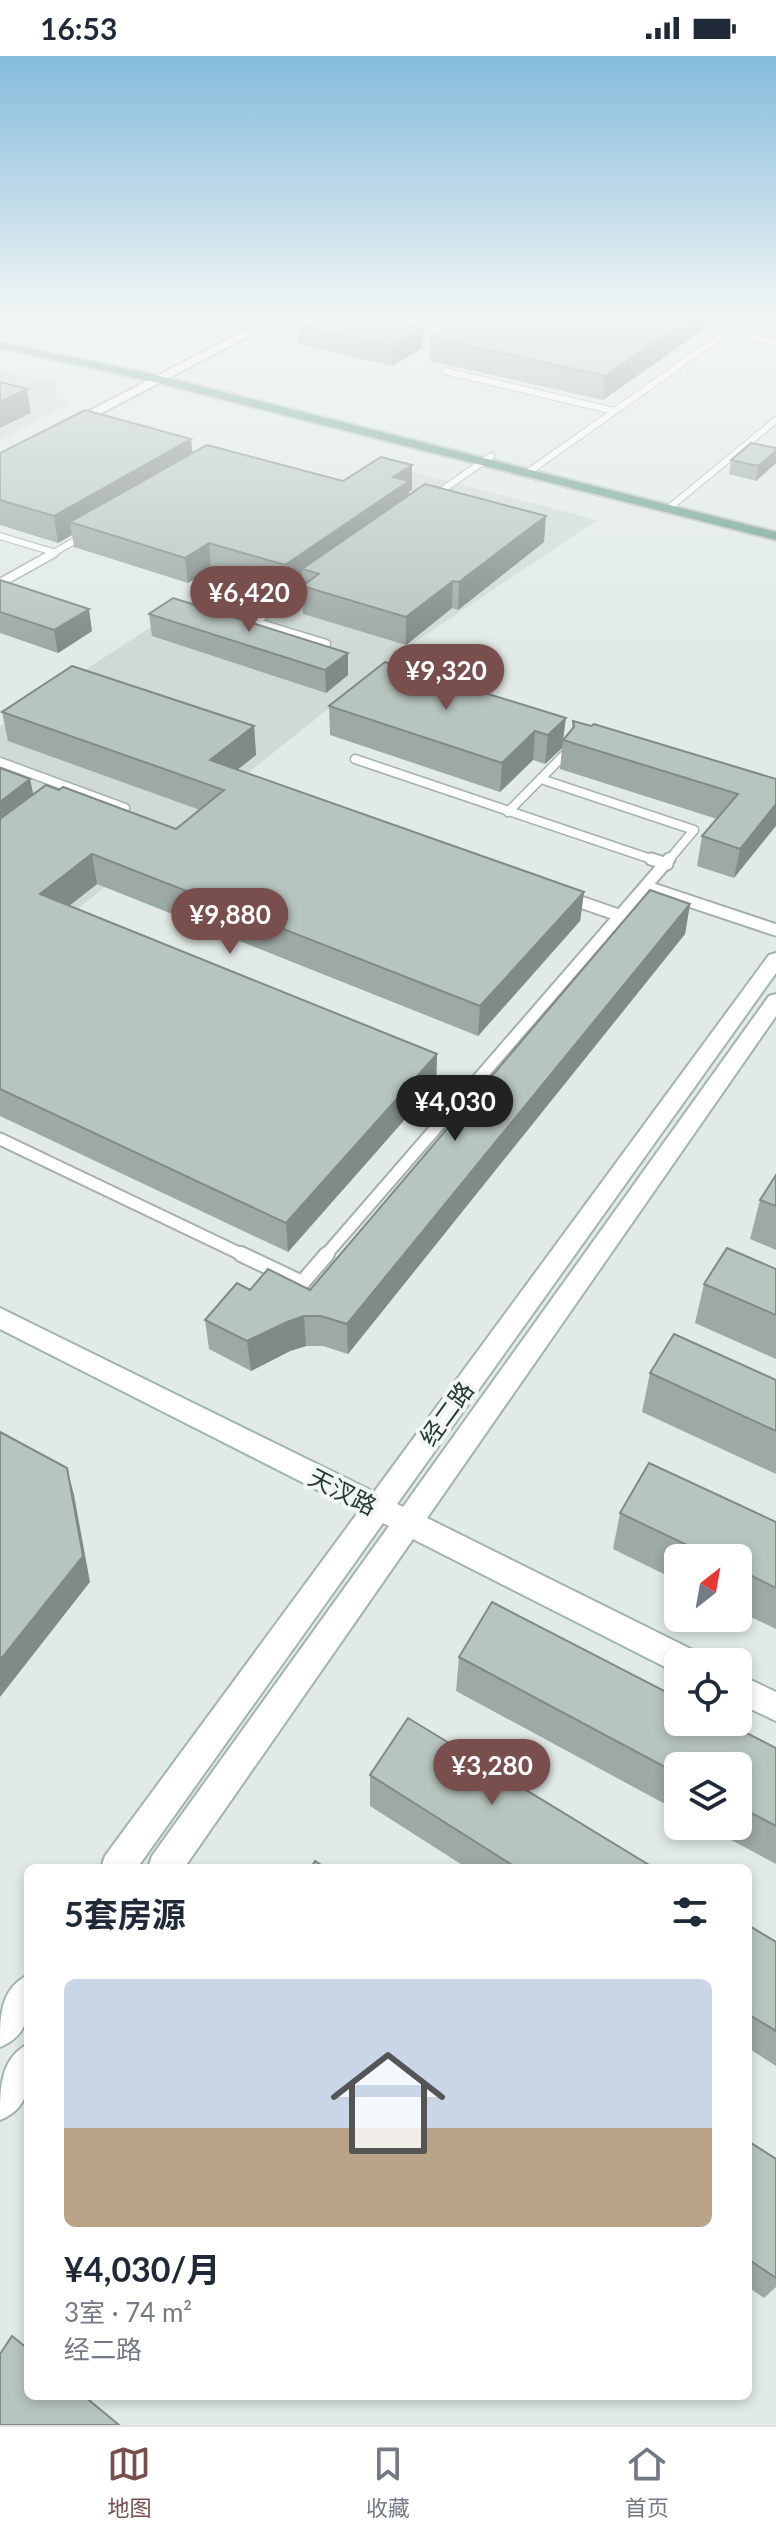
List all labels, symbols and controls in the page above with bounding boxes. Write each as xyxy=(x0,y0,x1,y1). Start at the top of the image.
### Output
text: 16:53 xyxy=(40,10,117,46)
pin: ¥6,420 xyxy=(184,566,314,634)
text: ¥6,420 xyxy=(208,576,290,608)
pin: ¥9,320 xyxy=(381,644,511,712)
text: ¥9,320 xyxy=(405,654,487,686)
pin: ¥9,880 xyxy=(165,888,295,956)
text: ¥9,880 xyxy=(189,898,271,930)
pin: ¥4,030 xyxy=(390,1075,520,1143)
text: ¥4,030 xyxy=(414,1085,496,1117)
street label: 经二路 xyxy=(413,1375,479,1451)
street label: 天汊路 xyxy=(304,1462,382,1520)
north arrow xyxy=(664,1544,752,1632)
map controls xyxy=(664,1544,752,1840)
button: locate xyxy=(664,1648,752,1736)
pin: ¥3,280 xyxy=(427,1739,557,1807)
text: ¥3,280 xyxy=(451,1749,533,1781)
button: layers xyxy=(664,1752,752,1840)
icon: filters xyxy=(668,1890,712,1934)
text: 5套房源 xyxy=(64,1893,186,1934)
icon: home xyxy=(316,2031,460,2175)
text: ¥4,030/月 xyxy=(64,2248,220,2289)
text: 3室 · 74 m² xyxy=(64,2296,192,2328)
text: 经二路 xyxy=(64,2333,142,2365)
tab: 地图 xyxy=(107,2442,151,2522)
tab: 收藏 xyxy=(366,2442,410,2522)
tab: 首页 xyxy=(625,2442,669,2522)

